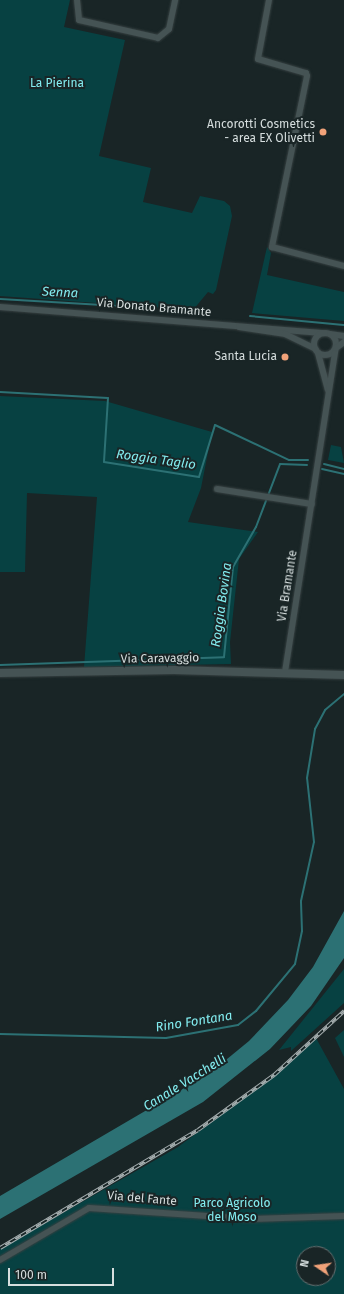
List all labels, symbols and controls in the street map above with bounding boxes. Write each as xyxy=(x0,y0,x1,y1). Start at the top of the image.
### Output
park label: La Pierina xyxy=(30,77,84,91)
place label: Ancorotti Cosmetics - area EX Olivetti xyxy=(207,118,315,146)
marker: Ancorotti Cosmetics - area EX Olivetti xyxy=(318,127,328,137)
water label: Senna xyxy=(42,284,78,302)
street label: Via Donato Bramante xyxy=(96,296,212,320)
place label: Santa Lucia xyxy=(215,350,277,364)
marker: Santa Lucia xyxy=(280,352,290,362)
water label: Roggia Taglio xyxy=(115,447,197,473)
street label: Via Bramante xyxy=(275,549,301,623)
water label: Roggia Bovina xyxy=(208,562,236,648)
street label: Via Caravaggio xyxy=(121,651,199,667)
water label: Rino Fontana xyxy=(155,1008,233,1036)
water label: Canale Vacchelli xyxy=(141,1051,229,1115)
street label: Via del Fante xyxy=(107,1189,177,1209)
park label: Parco Agricolo del Moso xyxy=(194,1197,270,1225)
north arrow xyxy=(296,1246,336,1286)
text: N xyxy=(298,1258,312,1268)
scale bar xyxy=(10,1260,116,1286)
text: 100 m xyxy=(15,1268,47,1282)

